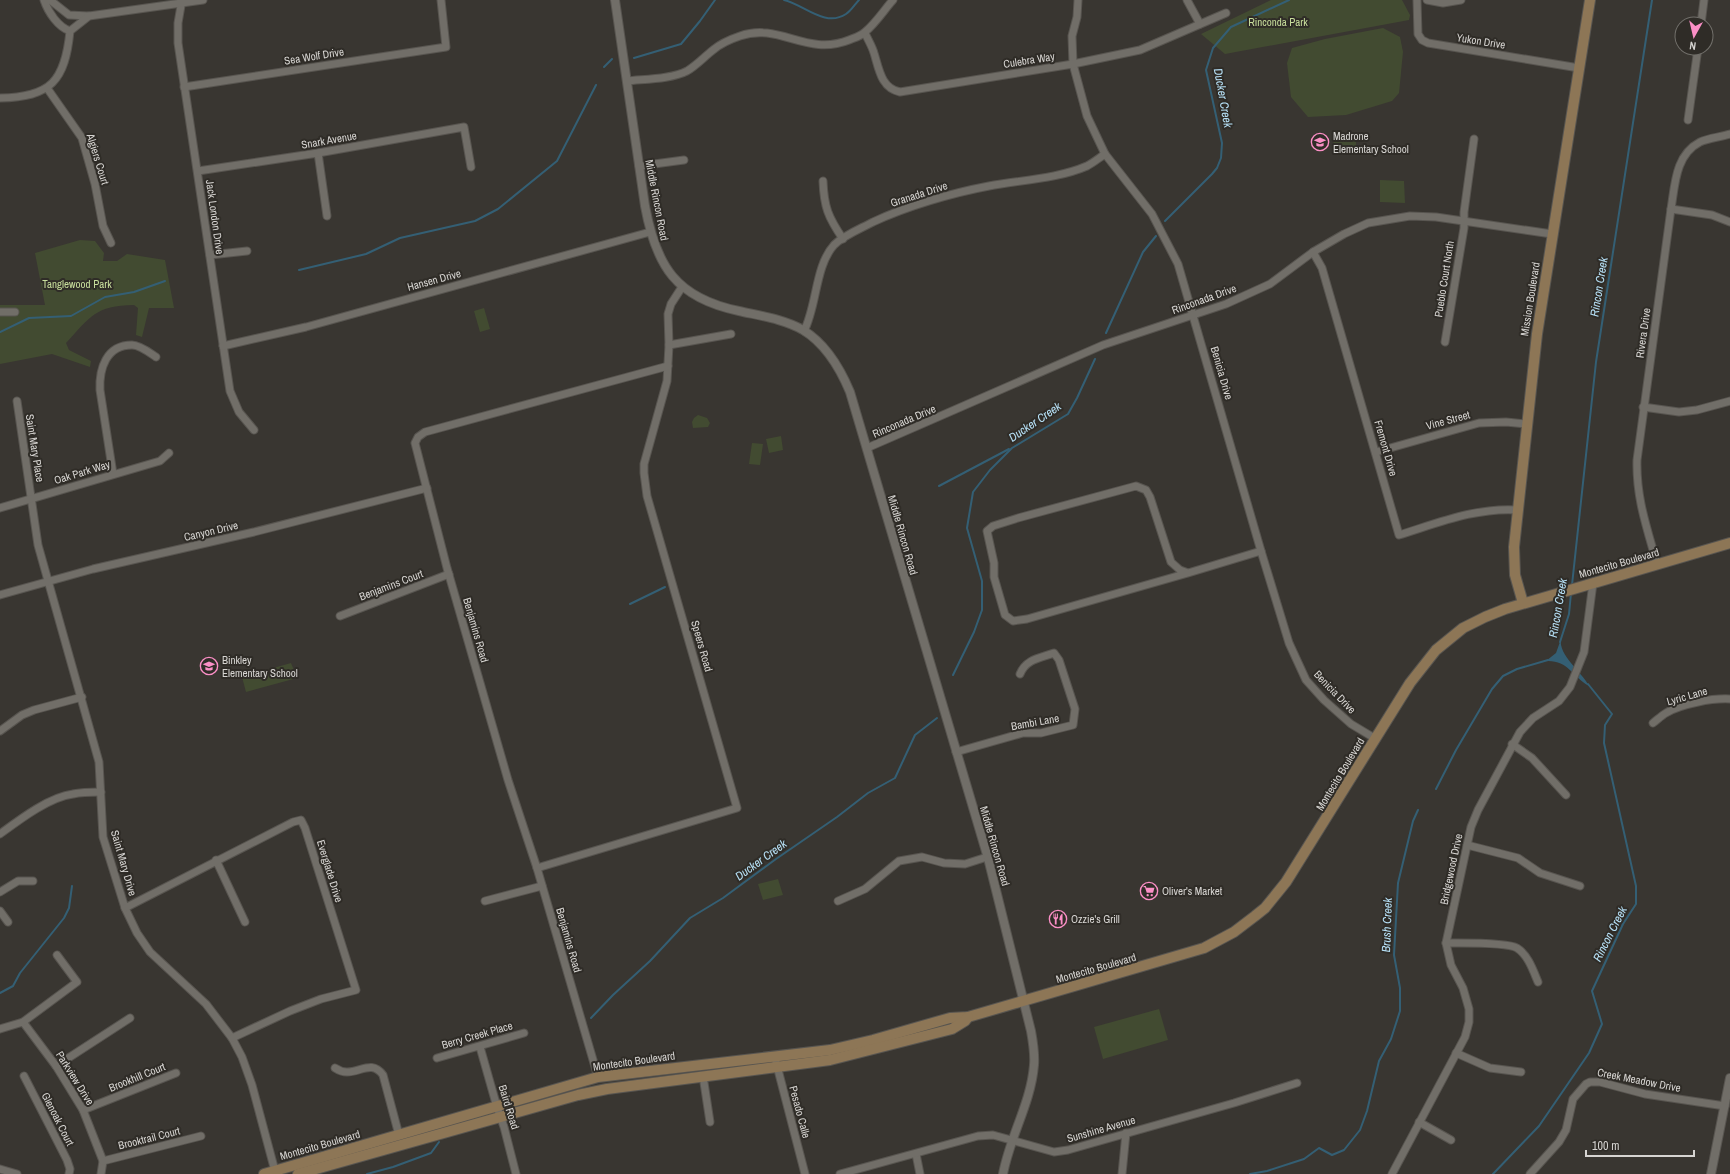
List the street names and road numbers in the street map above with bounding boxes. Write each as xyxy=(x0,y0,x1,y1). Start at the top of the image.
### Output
street label: Yukon Drive xyxy=(1456,30,1506,52)
street label: Sea Wolf Drive xyxy=(283,44,345,68)
street label: Culebra Way xyxy=(1002,49,1056,71)
street label: Snark Avenue xyxy=(300,128,358,152)
street label: Algiers Court xyxy=(83,131,113,187)
street label: Middle Rincon Road xyxy=(642,158,672,242)
street label: Granada Drive xyxy=(889,178,949,210)
street label: Jack London Drive xyxy=(203,179,227,255)
street label: Pueblo Court North xyxy=(1431,240,1457,318)
street label: Mission Boulevard xyxy=(1517,261,1543,337)
street label: Hansen Drive xyxy=(406,266,462,294)
street label: Rinconada Drive xyxy=(1170,281,1238,317)
street label: Rivera Drive xyxy=(1633,307,1653,359)
street label: Benicia Drive xyxy=(1208,345,1236,401)
street label: Rinconada Drive xyxy=(870,401,938,441)
street label: Vine Street xyxy=(1424,407,1472,433)
street label: Saint Mary Place xyxy=(23,413,47,483)
street label: Fremont Drive xyxy=(1371,418,1401,478)
street label: Oak Park Way xyxy=(52,457,112,487)
street label: Middle Rincon Road xyxy=(885,494,921,576)
street label: Canyon Drive xyxy=(183,518,239,544)
street label: Montecito Boulevard xyxy=(1577,545,1661,581)
street label: Benjamins Court xyxy=(357,566,425,604)
street label: Benjamins Road xyxy=(460,596,492,664)
street label: Speers Road xyxy=(688,619,716,673)
street label: Benicia Drive xyxy=(1311,667,1359,717)
street label: Lyric Lane xyxy=(1665,684,1709,708)
street label: Bambi Lane xyxy=(1010,711,1060,733)
street label: Montecito Boulevard xyxy=(1313,735,1367,813)
street label: Middle Rincon Road xyxy=(977,805,1013,887)
street label: Saint Mary Drive xyxy=(108,829,140,897)
street label: Bridgewood Drive xyxy=(1437,832,1465,906)
street label: Everglade Drive xyxy=(314,838,346,904)
street label: Benjamins Road xyxy=(553,906,585,974)
street label: Montecito Boulevard xyxy=(1054,950,1138,986)
street label: Berry Creek Place xyxy=(440,1018,514,1052)
street label: Parkview Drive xyxy=(53,1048,97,1108)
street label: Montecito Boulevard xyxy=(592,1048,676,1074)
street label: Brookhill Court xyxy=(107,1059,168,1095)
street label: Creek Meadow Drive xyxy=(1596,1065,1682,1095)
street label: Baird Road xyxy=(496,1083,522,1131)
street label: Pesado Calle xyxy=(786,1084,814,1140)
street label: Glenoak Court xyxy=(39,1090,78,1149)
street label: Sunshine Avenue xyxy=(1065,1113,1137,1145)
street label: Brooktrail Court xyxy=(117,1123,182,1152)
street label: Montecito Boulevard xyxy=(278,1127,362,1163)

